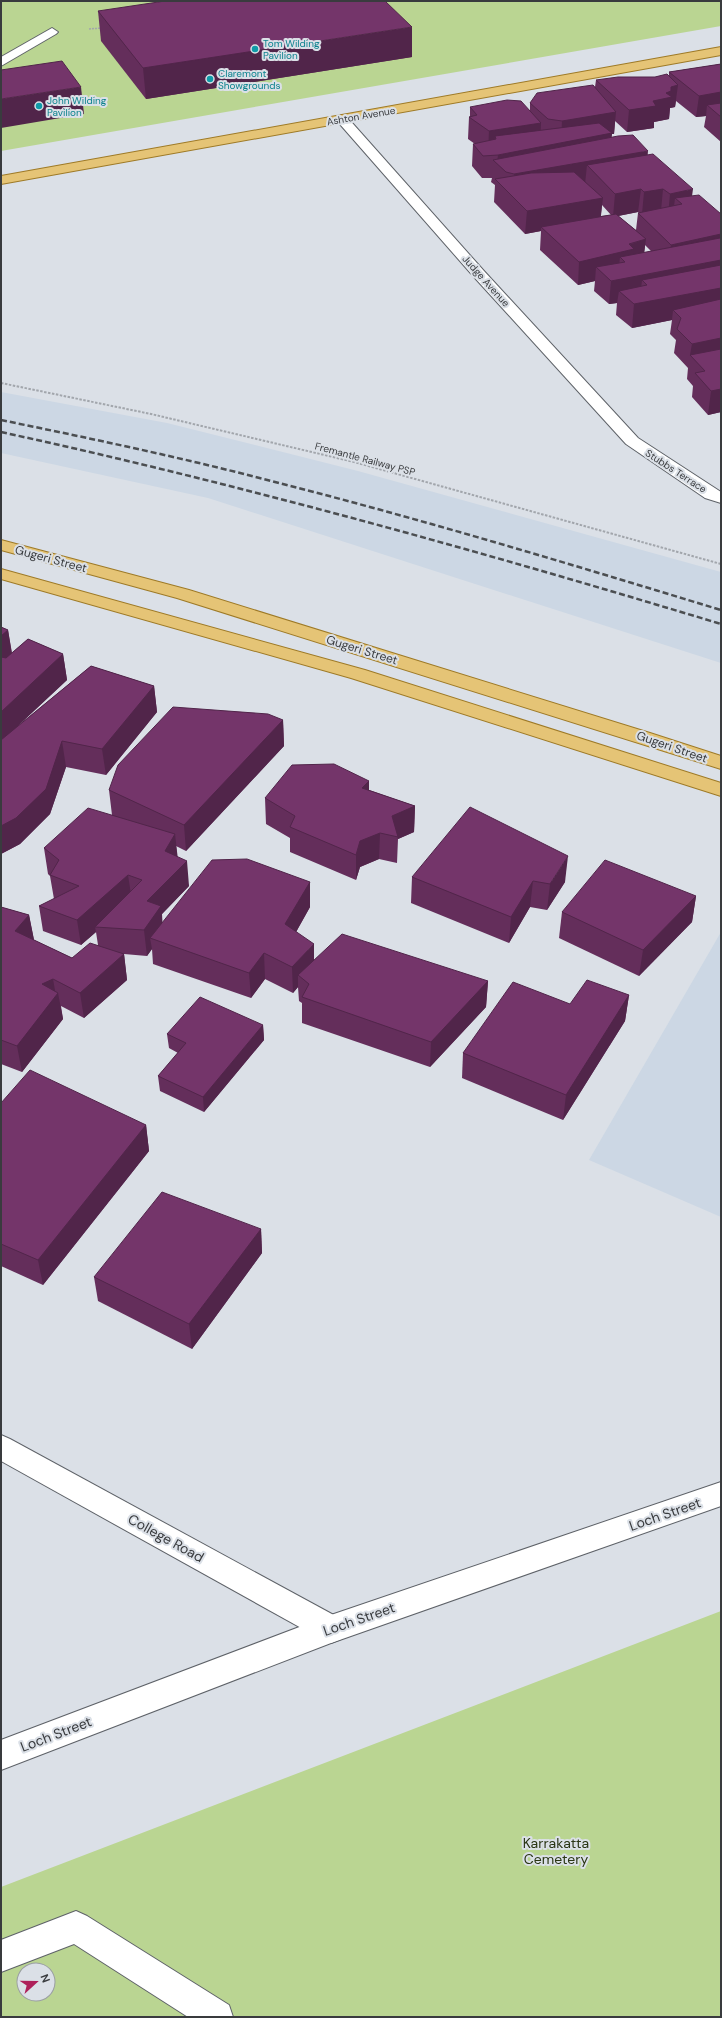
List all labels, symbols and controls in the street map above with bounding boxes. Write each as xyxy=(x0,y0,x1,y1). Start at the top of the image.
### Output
place label: Tom Wilding Pavilion xyxy=(263,37,320,62)
marker: Tom Wilding Pavilion xyxy=(250,44,260,54)
place label: Claremont Showgrounds xyxy=(218,67,281,92)
marker: Claremont Showgrounds xyxy=(205,74,215,84)
place label: John Wilding Pavilion xyxy=(47,94,107,119)
marker: John Wilding Pavilion xyxy=(34,101,44,111)
street label: Ashton Avenue xyxy=(326,104,397,128)
street label: Judge Avenue xyxy=(460,253,513,310)
street label: Fremantle Railway PSP xyxy=(313,439,417,479)
street label: Stubbs Terrace xyxy=(643,446,709,496)
street label: Gugeri Street xyxy=(13,542,89,576)
street label: Gugeri Street xyxy=(324,632,400,669)
street label: Gugeri Street xyxy=(635,727,710,767)
street label: Loch Street xyxy=(627,1493,703,1535)
street label: College Road xyxy=(125,1510,207,1566)
street label: Loch Street xyxy=(321,1598,397,1640)
street label: Loch Street xyxy=(18,1712,94,1756)
park label: Karrakatta Cemetery xyxy=(523,1834,589,1868)
north arrow xyxy=(16,1962,56,2002)
text: N xyxy=(37,1972,53,1985)

